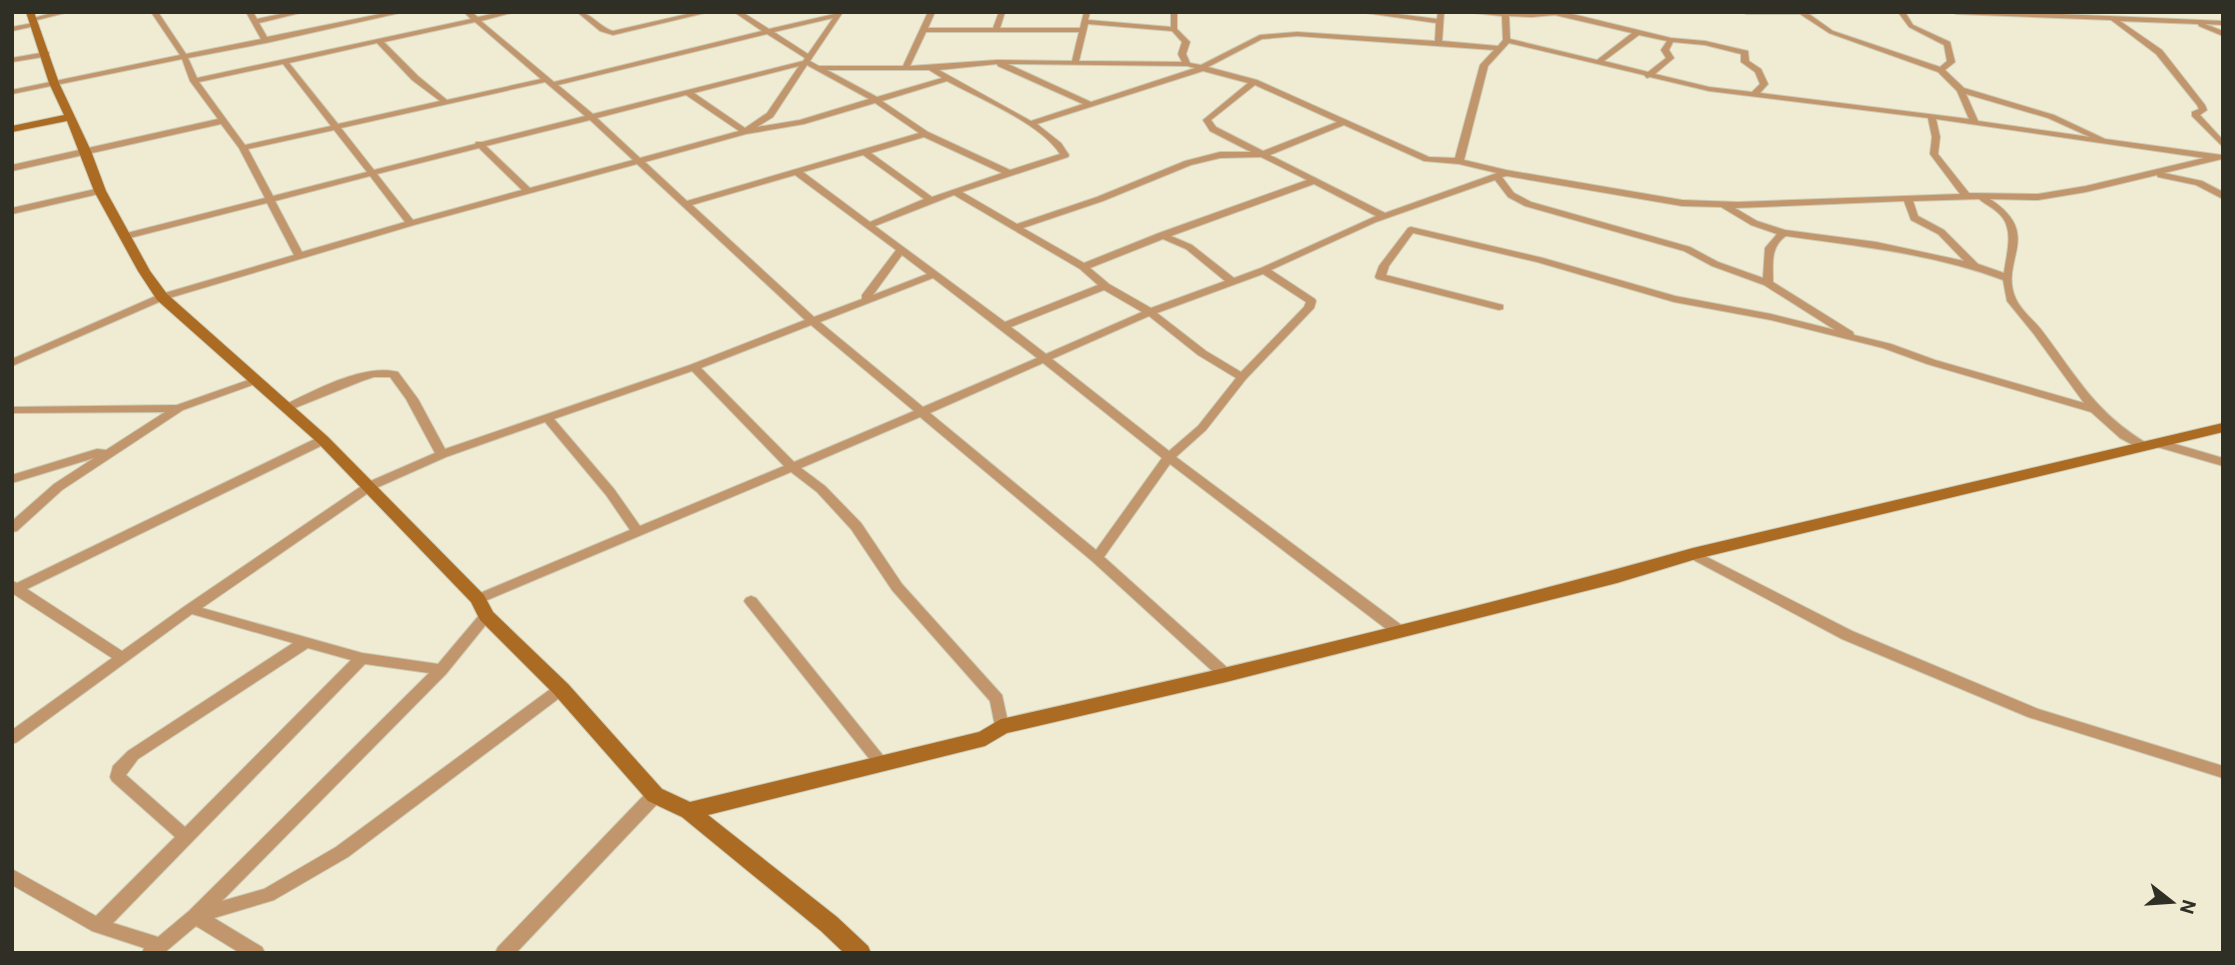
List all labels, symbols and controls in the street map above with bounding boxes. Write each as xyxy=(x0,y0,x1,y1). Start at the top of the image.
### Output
north arrow xyxy=(2137,867,2207,937)
text: N xyxy=(2175,897,2201,917)

